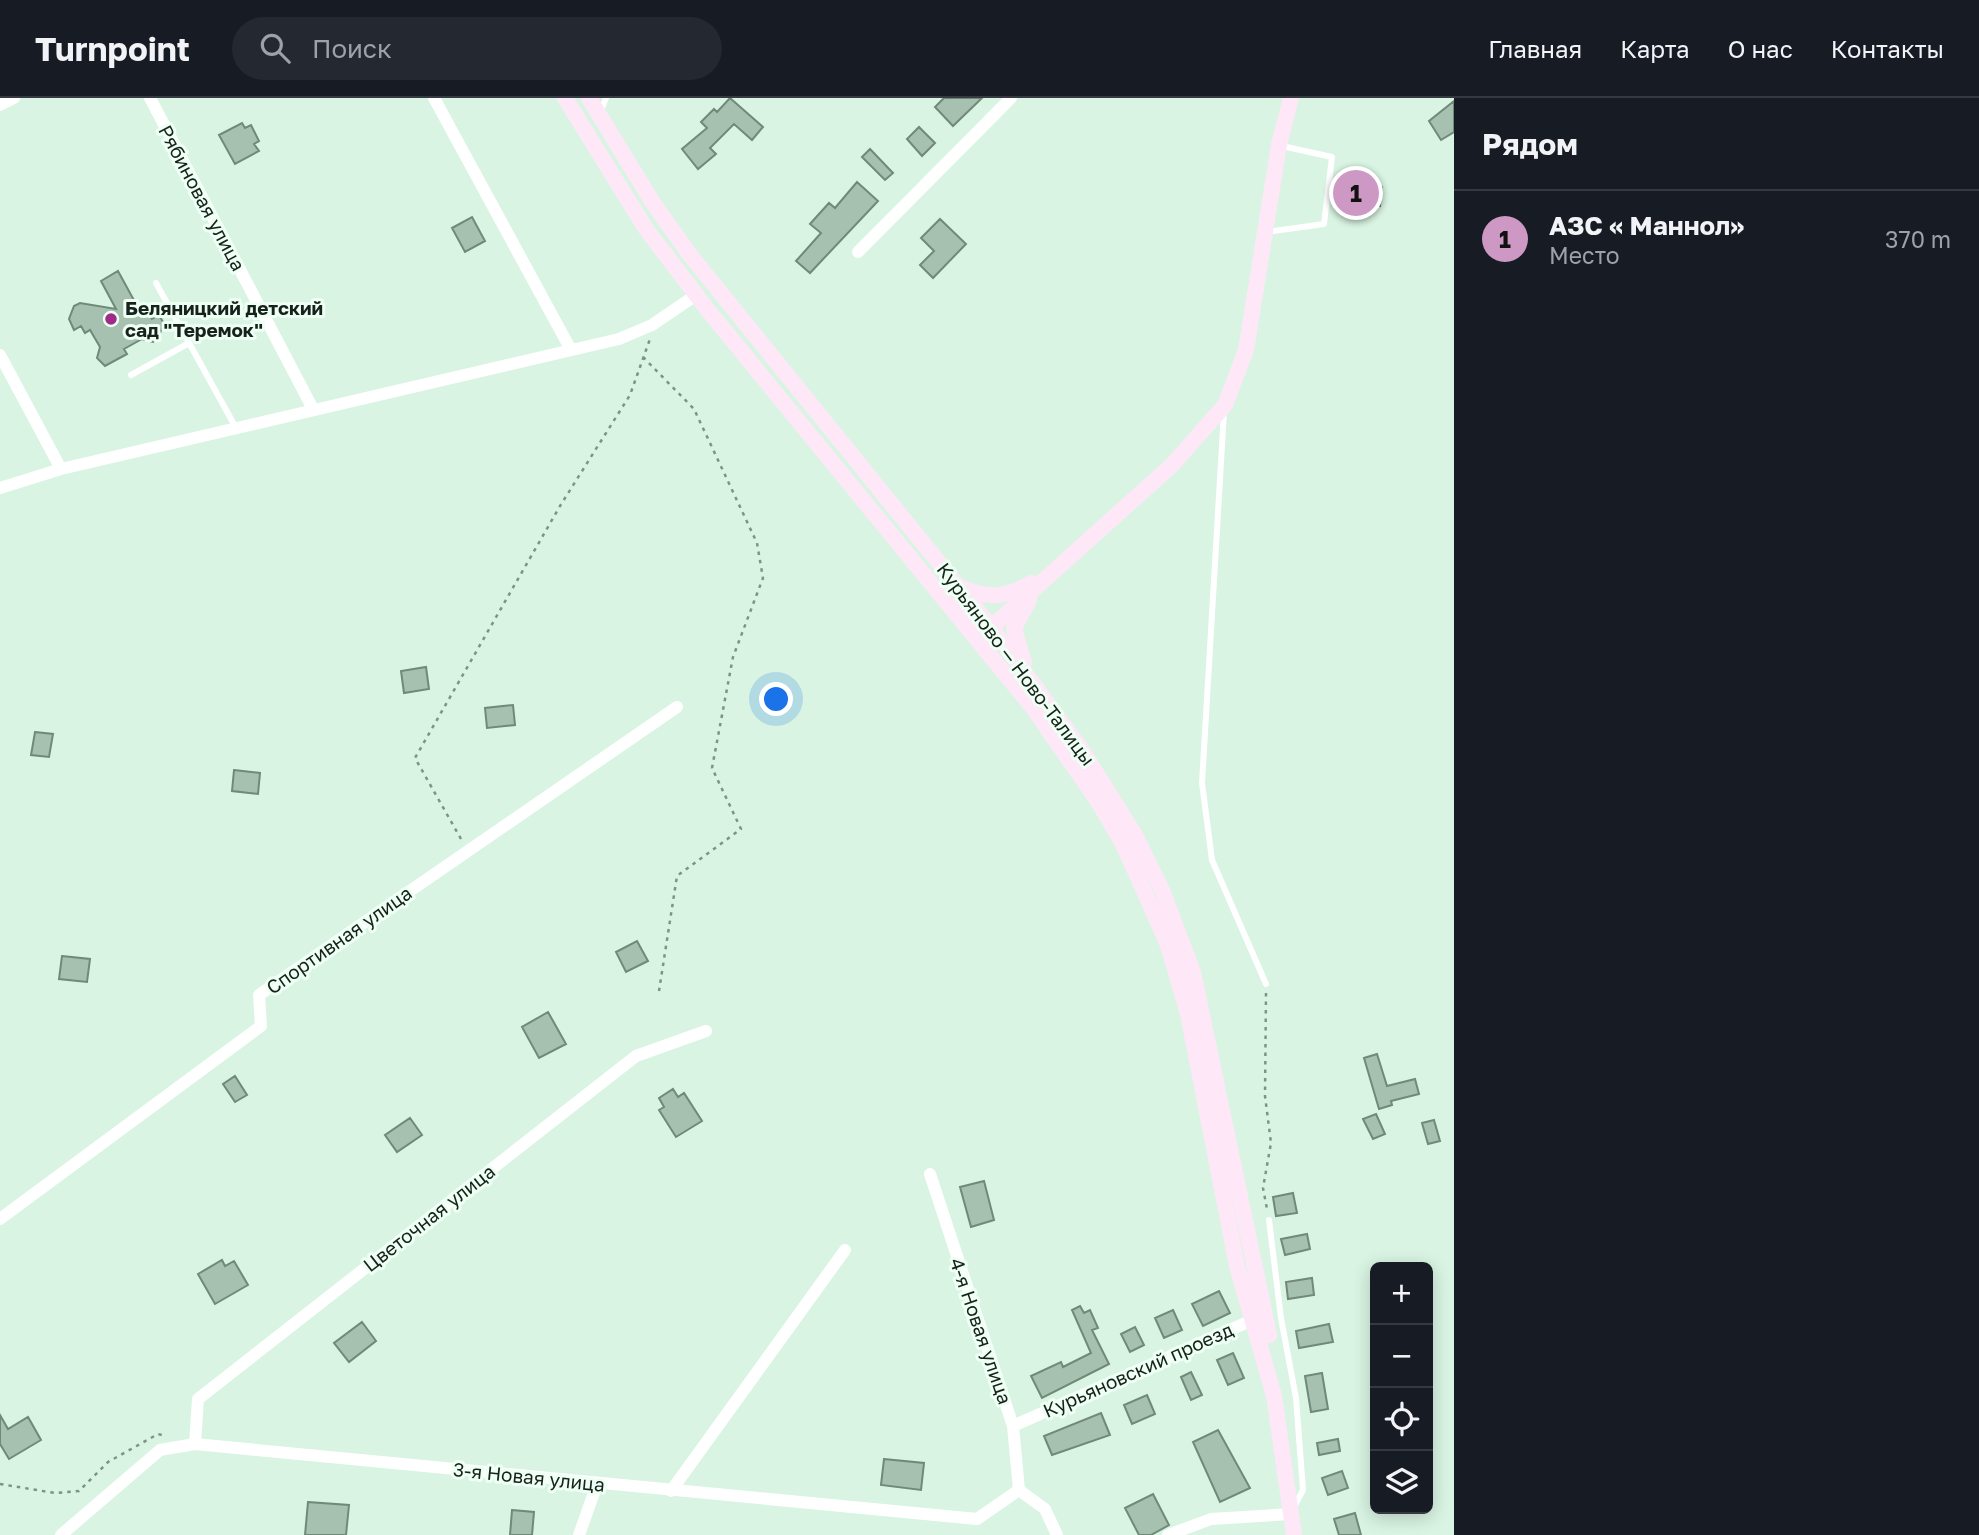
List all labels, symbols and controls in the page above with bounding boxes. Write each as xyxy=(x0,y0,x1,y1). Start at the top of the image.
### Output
search box xyxy=(232,17,722,80)
text: Turnpoint xyxy=(35,29,190,68)
icon: search xyxy=(256,29,294,67)
text: Поиск xyxy=(312,33,392,64)
text: Главная xyxy=(1488,34,1582,63)
text: Карта xyxy=(1620,34,1690,63)
text: О нас xyxy=(1728,34,1793,63)
text: Контакты xyxy=(1831,34,1944,63)
street label: Рябиновая улица xyxy=(154,121,251,275)
text: Рядом xyxy=(1482,126,1578,162)
pin: 1 xyxy=(1333,167,1379,219)
text: АЗС « Маннол» xyxy=(1549,210,1744,241)
text: 1 xyxy=(1499,225,1511,253)
text: 370 m xyxy=(1885,225,1951,253)
text: Место xyxy=(1549,241,1620,269)
place label: Беляницкий детский сад "Теремок" xyxy=(125,296,323,341)
marker: Беляницкий детский сад "Теремок" xyxy=(103,311,119,327)
street label: Курьяново — Ново-Талицы xyxy=(933,558,1100,770)
your location xyxy=(759,682,793,716)
street label: Спортивная улица xyxy=(261,881,416,998)
street label: Цветочная улица xyxy=(358,1159,499,1276)
street label: 4-я Новая улица xyxy=(946,1255,1017,1407)
map controls xyxy=(1370,1262,1433,1514)
button: + xyxy=(1370,1262,1433,1325)
street label: Курьяновский проезд xyxy=(1039,1317,1237,1422)
button: − xyxy=(1370,1325,1433,1388)
button: locate xyxy=(1370,1388,1433,1451)
button: layers xyxy=(1370,1451,1433,1514)
street label: 3-я Новая улица xyxy=(452,1457,606,1496)

